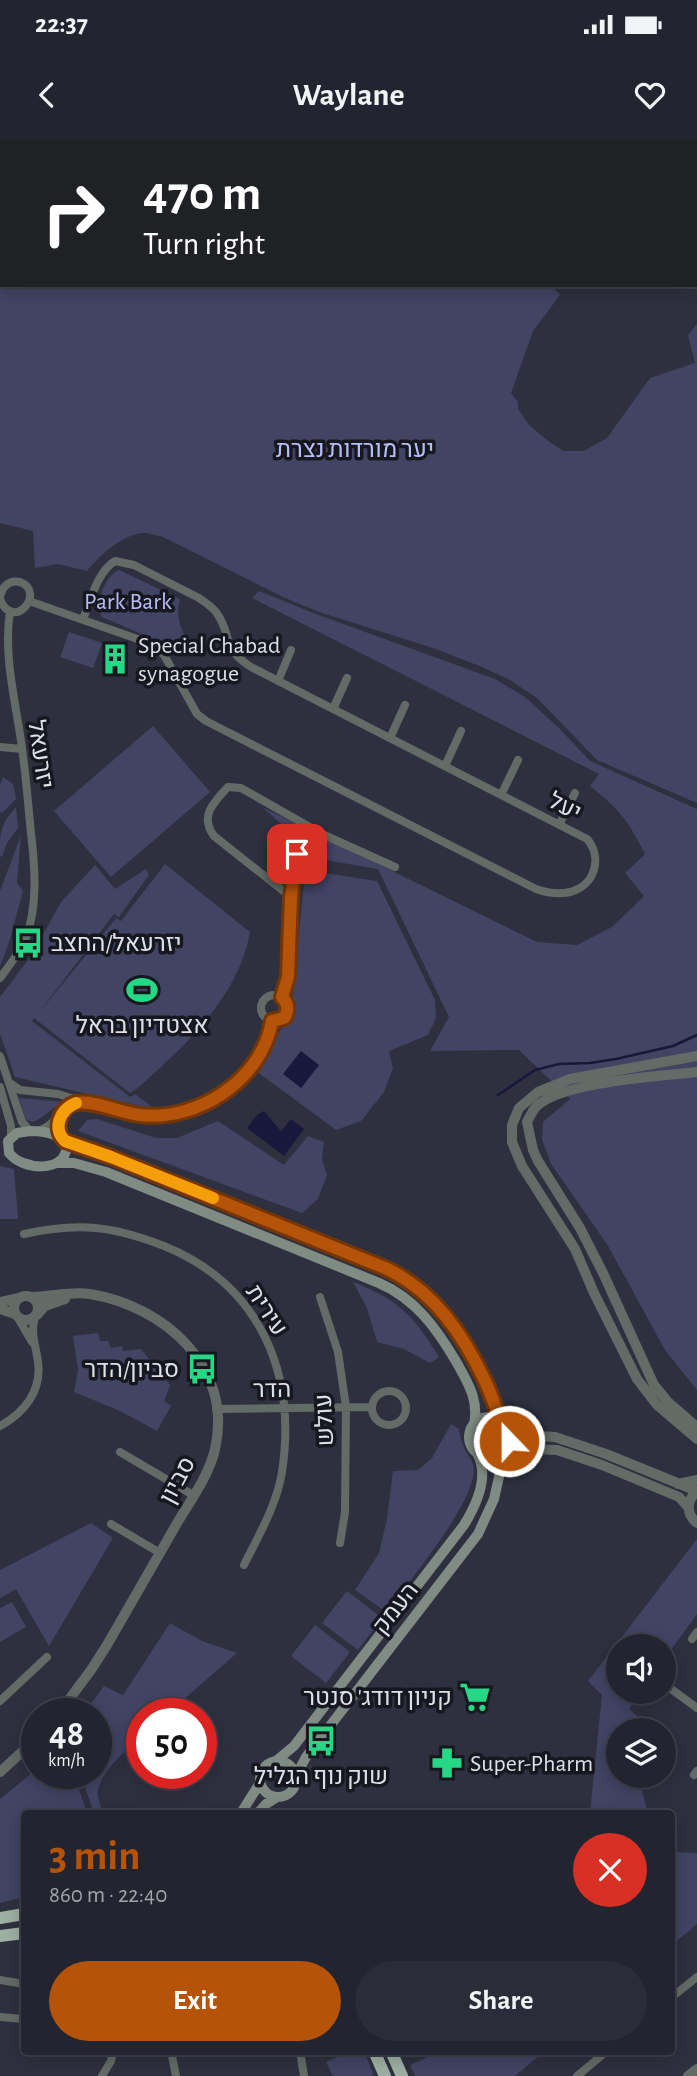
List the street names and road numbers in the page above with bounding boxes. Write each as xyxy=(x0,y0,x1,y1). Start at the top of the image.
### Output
street label: יזרעאל xyxy=(23,718,57,790)
street label: יעל xyxy=(544,789,585,825)
street label: עירית xyxy=(241,1281,291,1340)
street label: הדר xyxy=(253,1378,291,1402)
street label: עולש xyxy=(312,1393,338,1447)
street label: סביון xyxy=(156,1453,200,1508)
street label: העמק xyxy=(368,1578,423,1639)

